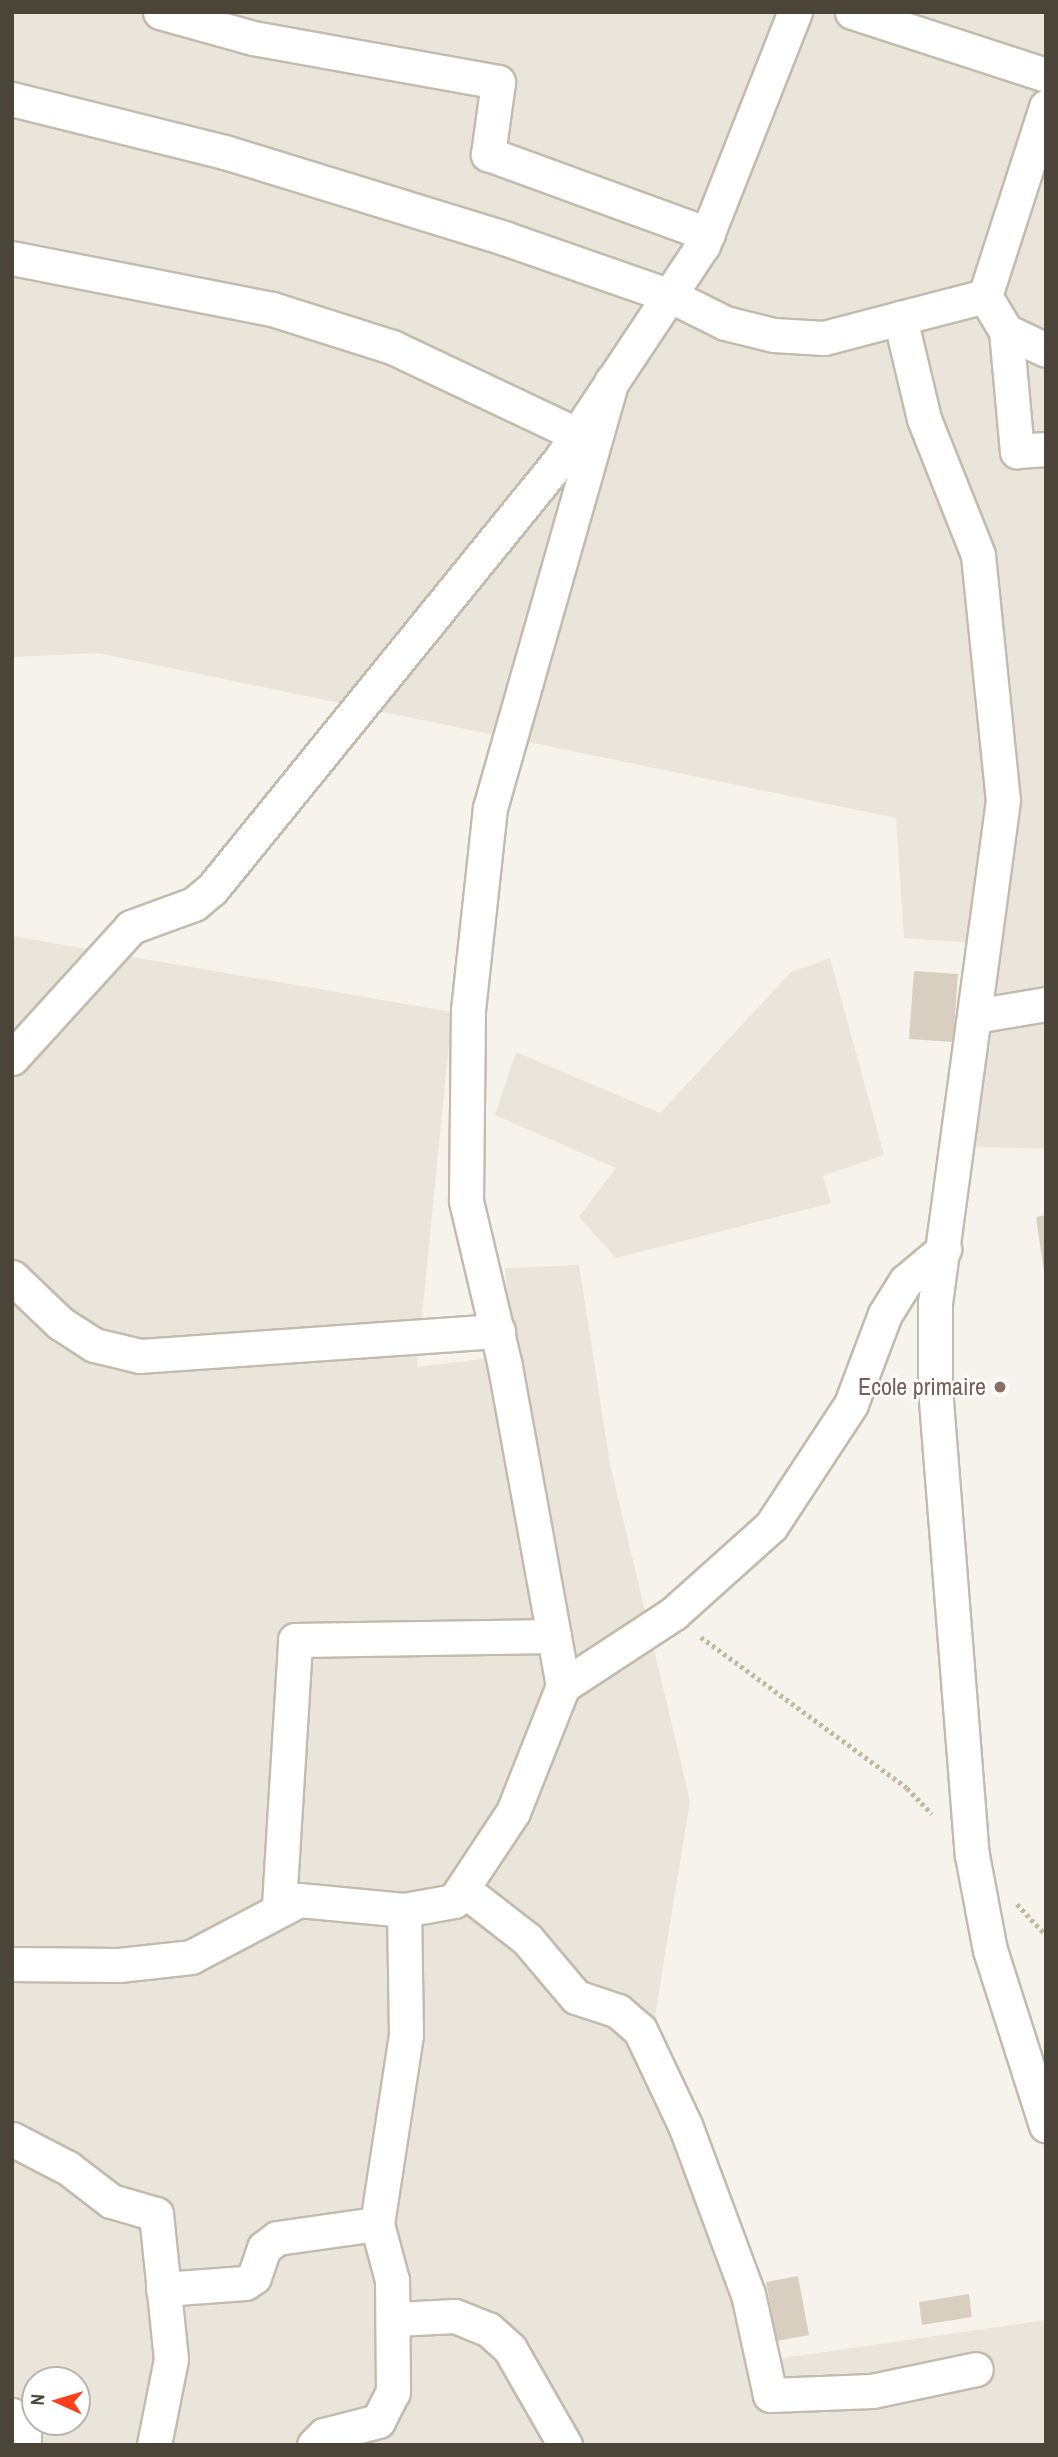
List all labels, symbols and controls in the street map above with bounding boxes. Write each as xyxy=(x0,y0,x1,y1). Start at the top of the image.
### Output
place label: Ecole primaire xyxy=(858,1373,986,1401)
marker: Ecole primaire xyxy=(992,1379,1008,1395)
north arrow xyxy=(21,2366,91,2436)
text: N xyxy=(24,2393,50,2406)

